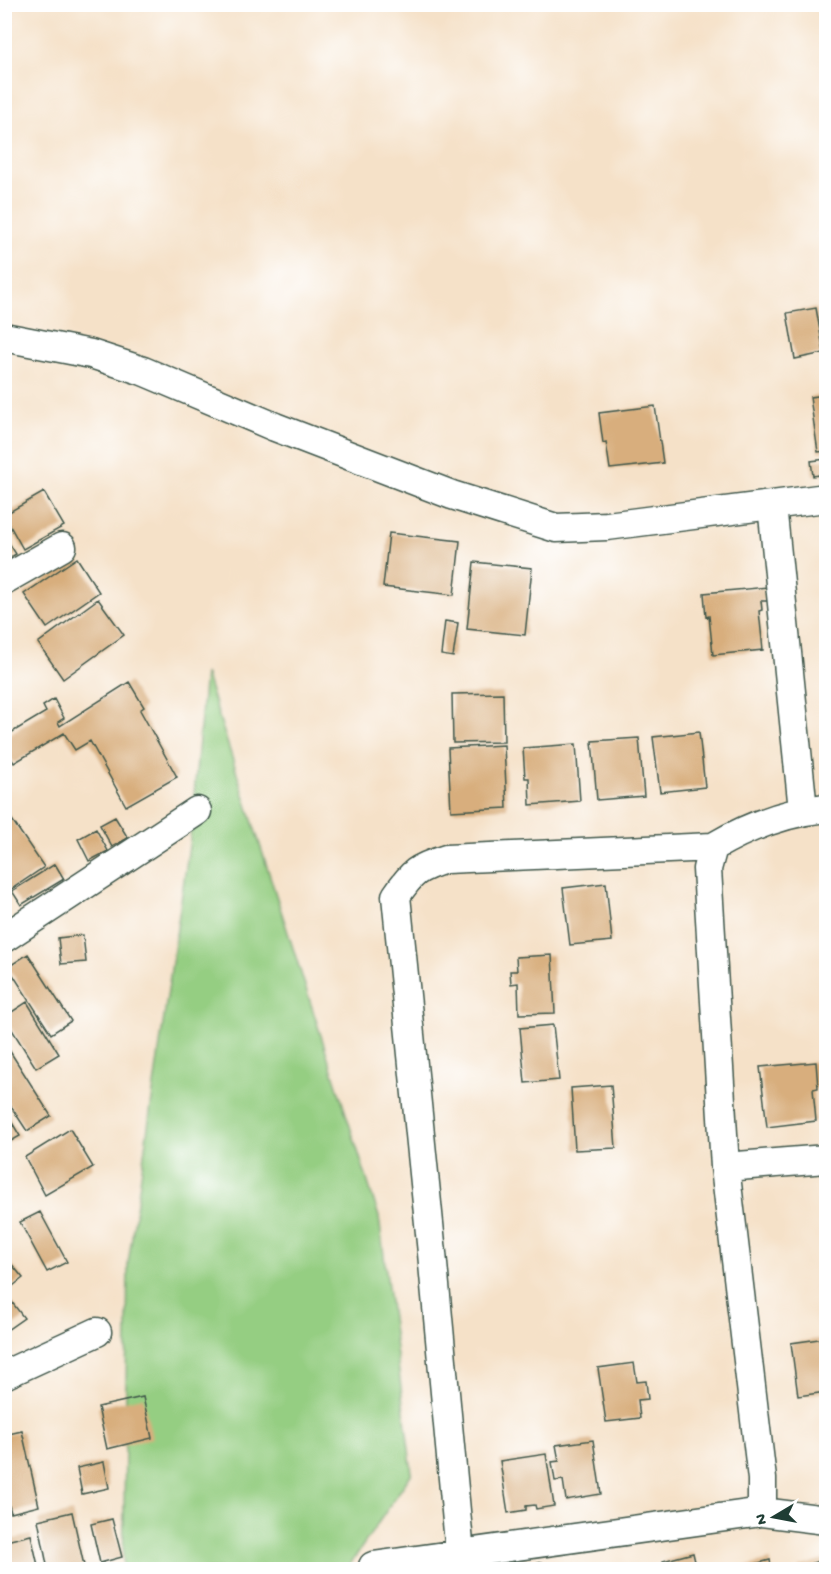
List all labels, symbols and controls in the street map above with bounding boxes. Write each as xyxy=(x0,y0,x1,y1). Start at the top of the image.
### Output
north arrow xyxy=(744,1487,804,1547)
text: N xyxy=(752,1512,773,1526)

